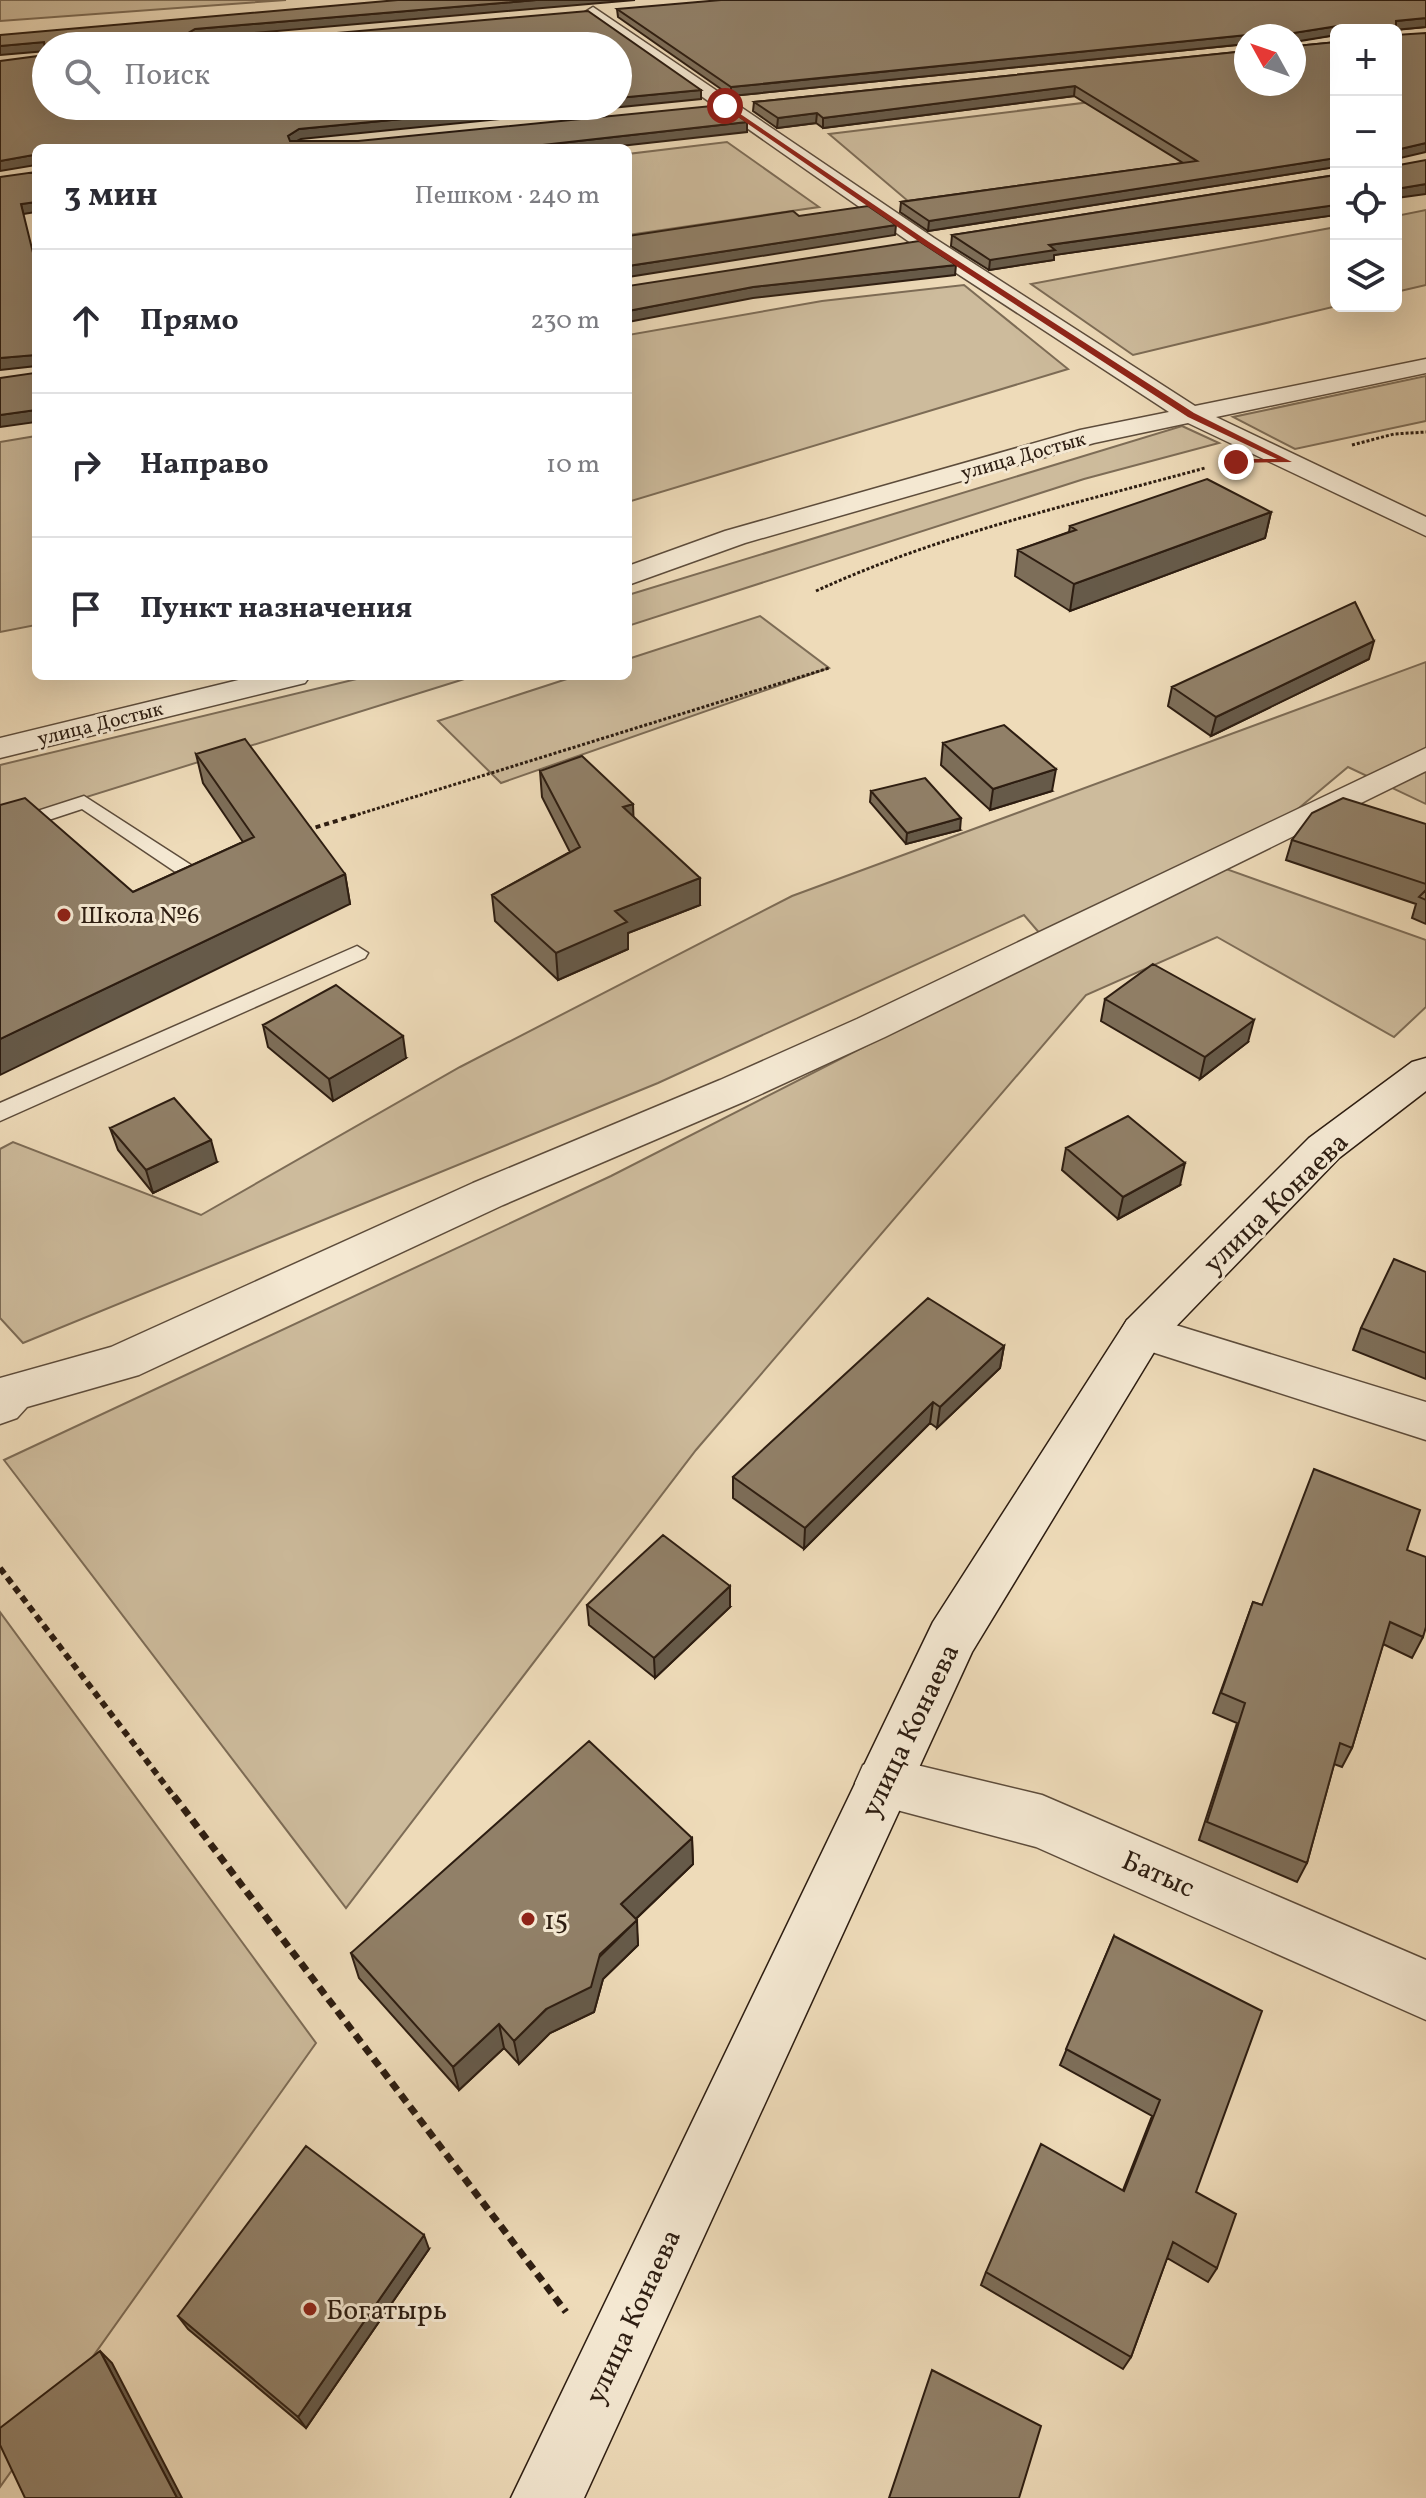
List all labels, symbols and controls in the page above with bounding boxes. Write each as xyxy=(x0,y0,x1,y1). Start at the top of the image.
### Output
north arrow xyxy=(1234,24,1306,96)
map controls xyxy=(1330,24,1402,312)
button: + xyxy=(1330,24,1402,96)
search box xyxy=(32,32,632,120)
icon: search xyxy=(60,54,104,98)
text: Поиск xyxy=(124,55,210,97)
route start xyxy=(707,88,743,124)
button: − xyxy=(1330,96,1402,168)
button: locate xyxy=(1330,168,1402,240)
text: 3 мин xyxy=(64,173,158,220)
text: Пешком · 240 m xyxy=(415,178,600,214)
button: layers xyxy=(1330,240,1402,312)
icon: ahead xyxy=(64,299,108,343)
text: Прямо xyxy=(140,300,239,342)
text: 230 m xyxy=(530,303,600,339)
street label: улица Достык xyxy=(958,426,1090,488)
icon: right xyxy=(64,443,108,487)
text: Направо xyxy=(140,444,269,486)
route end xyxy=(1218,444,1254,480)
text: 10 m xyxy=(546,447,600,483)
icon: arrive xyxy=(64,587,108,631)
text: Пункт назначения xyxy=(140,588,412,630)
street label: улица Достык xyxy=(35,696,167,754)
place label: Школа №6 xyxy=(80,900,199,934)
marker: Школа №6 xyxy=(55,906,73,924)
street label: улица Конаева xyxy=(1195,1124,1358,1283)
street label: улица Конаева xyxy=(852,1638,970,1824)
street label: Батыс xyxy=(1115,1842,1201,1909)
place label: 15 xyxy=(544,1902,568,1941)
marker: 15 xyxy=(519,1910,537,1928)
street label: улица Конаева xyxy=(577,2223,692,2411)
place label: Богатырь xyxy=(326,2292,447,2331)
marker: Богатырь xyxy=(301,2300,319,2318)

